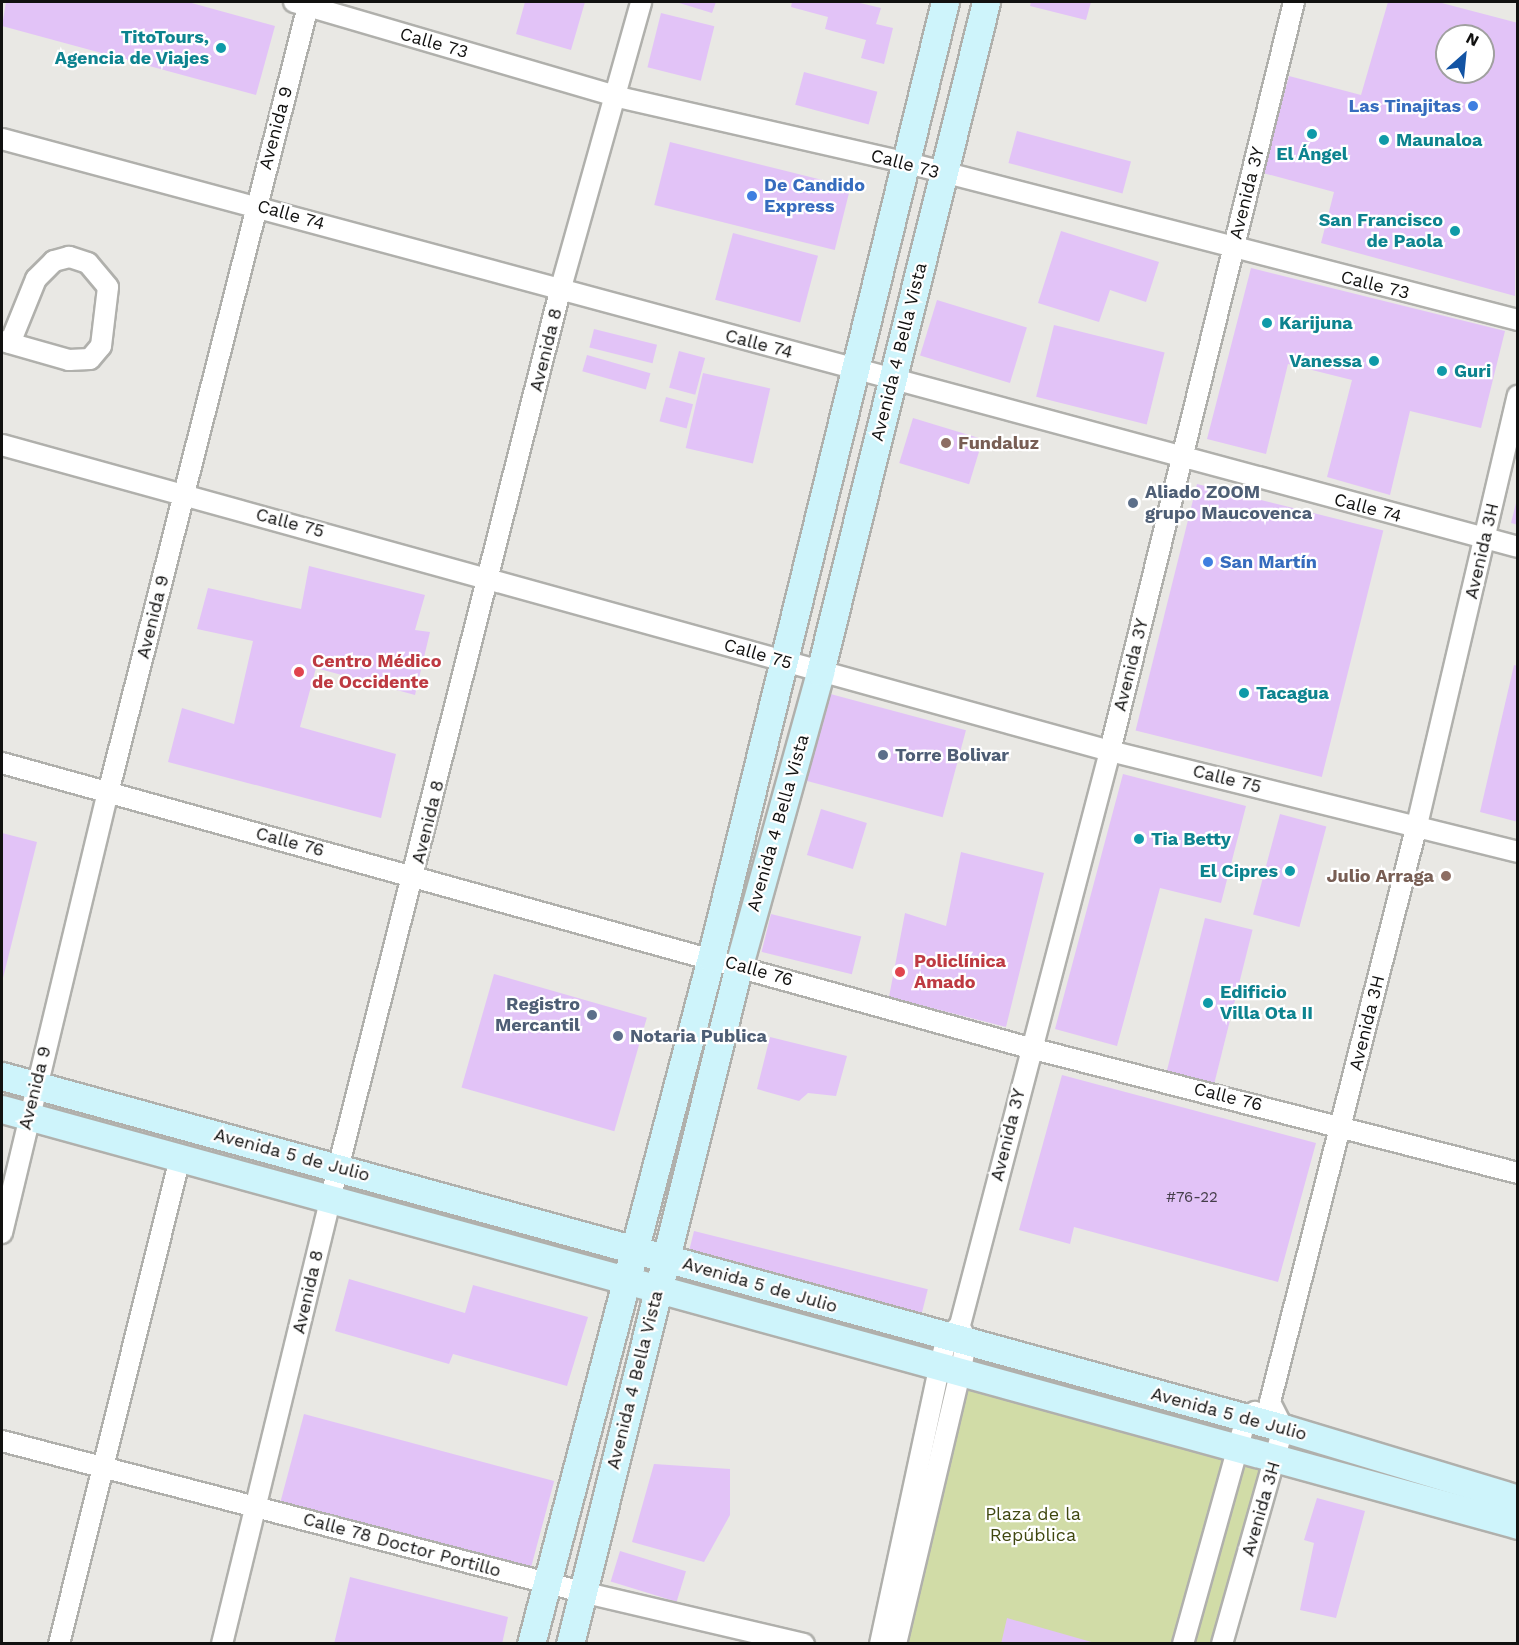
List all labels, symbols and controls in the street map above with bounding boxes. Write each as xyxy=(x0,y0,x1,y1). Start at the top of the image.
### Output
street label: Calle 73 xyxy=(397,23,471,63)
north arrow xyxy=(1435,24,1495,84)
place label: TitoTours, Agencia de Viajes xyxy=(54,27,209,70)
text: N xyxy=(1463,28,1482,50)
marker: TitoTours, Agencia de Viajes xyxy=(214,41,228,55)
street label: Avenida 9 xyxy=(254,84,298,172)
place label: Las Tinajitas xyxy=(1348,95,1461,117)
marker: Las Tinajitas xyxy=(1466,99,1480,113)
marker: El Ángel xyxy=(1305,127,1319,141)
place label: Maunaloa xyxy=(1396,129,1482,151)
marker: Maunaloa xyxy=(1377,133,1391,147)
place label: El Ángel xyxy=(1276,143,1348,165)
street label: Calle 73 xyxy=(868,144,942,184)
street label: Avenida 3Y xyxy=(1225,144,1269,242)
place label: De Candido Express xyxy=(764,175,865,218)
marker: De Candido Express xyxy=(745,189,759,203)
street label: Calle 74 xyxy=(254,195,328,235)
place label: San Francisco de Paola xyxy=(1319,210,1443,252)
marker: San Francisco de Paola xyxy=(1448,224,1462,238)
street label: Avenida 4 Bella Vista xyxy=(866,260,932,444)
street label: Calle 73 xyxy=(1338,266,1412,304)
street label: Avenida 8 xyxy=(525,306,567,394)
place label: Karijuna xyxy=(1279,312,1353,334)
marker: Karijuna xyxy=(1260,316,1274,330)
street label: Calle 74 xyxy=(722,325,796,363)
place label: Vanessa xyxy=(1289,350,1362,372)
marker: Vanessa xyxy=(1367,354,1381,368)
place label: Guri xyxy=(1454,360,1491,382)
marker: Guri xyxy=(1435,364,1449,378)
place label: Fundaluz xyxy=(958,432,1039,454)
marker: Fundaluz xyxy=(939,436,953,450)
place label: Aliado ZOOM grupo Maucovenca xyxy=(1145,482,1312,524)
street label: Calle 74 xyxy=(1331,489,1405,527)
marker: Aliado ZOOM grupo Maucovenca xyxy=(1126,496,1140,510)
street label: Avenida 3H xyxy=(1460,501,1504,601)
street label: Calle 75 xyxy=(253,503,327,543)
place label: San Martín xyxy=(1220,551,1317,573)
marker: San Martín xyxy=(1201,555,1215,569)
street label: Avenida 9 xyxy=(132,573,174,661)
street label: Avenida 3Y xyxy=(1109,616,1153,714)
street label: Calle 75 xyxy=(721,634,795,674)
place label: Centro Médico de Occidente xyxy=(312,651,441,694)
marker: Centro Médico de Occidente xyxy=(290,663,308,681)
place label: Tacagua xyxy=(1256,682,1329,704)
marker: Tacagua xyxy=(1237,686,1251,700)
street label: Avenida 4 Bella Vista xyxy=(742,731,814,915)
place label: Torre Bolivar xyxy=(895,744,1009,766)
marker: Torre Bolivar xyxy=(876,748,890,762)
street label: Calle 75 xyxy=(1190,760,1264,798)
street label: Avenida 8 xyxy=(407,778,449,866)
street label: Calle 76 xyxy=(253,822,327,862)
place label: Tia Betty xyxy=(1151,828,1231,850)
marker: Tia Betty xyxy=(1132,832,1146,846)
place label: El Cipres xyxy=(1199,860,1278,882)
marker: El Cipres xyxy=(1283,864,1297,878)
place label: Julio Arraga xyxy=(1326,865,1434,887)
marker: Julio Arraga xyxy=(1439,869,1453,883)
street label: Calle 76 xyxy=(722,951,796,991)
place label: Policlínica Amado xyxy=(914,951,1006,994)
marker: Policlínica Amado xyxy=(891,963,909,981)
street label: Avenida 3H xyxy=(1345,973,1389,1073)
place label: Edificio Villa Ota II xyxy=(1220,982,1313,1024)
place label: Registro Mercantil xyxy=(495,994,580,1036)
marker: Edificio Villa Ota II xyxy=(1201,996,1215,1010)
marker: Registro Mercantil xyxy=(585,1008,599,1022)
place label: Notaria Publica xyxy=(630,1025,767,1047)
marker: Notaria Publica xyxy=(611,1029,625,1043)
street label: Avenida 9 xyxy=(14,1044,56,1132)
street label: Calle 76 xyxy=(1191,1078,1265,1116)
street label: Avenida 3Y xyxy=(986,1086,1030,1184)
street label: Avenida 5 de Julio xyxy=(211,1124,373,1186)
house number: #76-22 xyxy=(1166,1189,1218,1207)
street label: Avenida 8 xyxy=(288,1248,328,1336)
street label: Avenida 5 de Julio xyxy=(680,1252,840,1318)
street label: Avenida 4 Bella Vista xyxy=(602,1288,668,1472)
street label: Avenida 5 de Julio xyxy=(1148,1383,1310,1445)
street label: Avenida 3H xyxy=(1237,1459,1285,1559)
park label: Plaza de la República xyxy=(985,1504,1081,1546)
street label: Calle 78 Doctor Portillo xyxy=(300,1508,504,1582)

